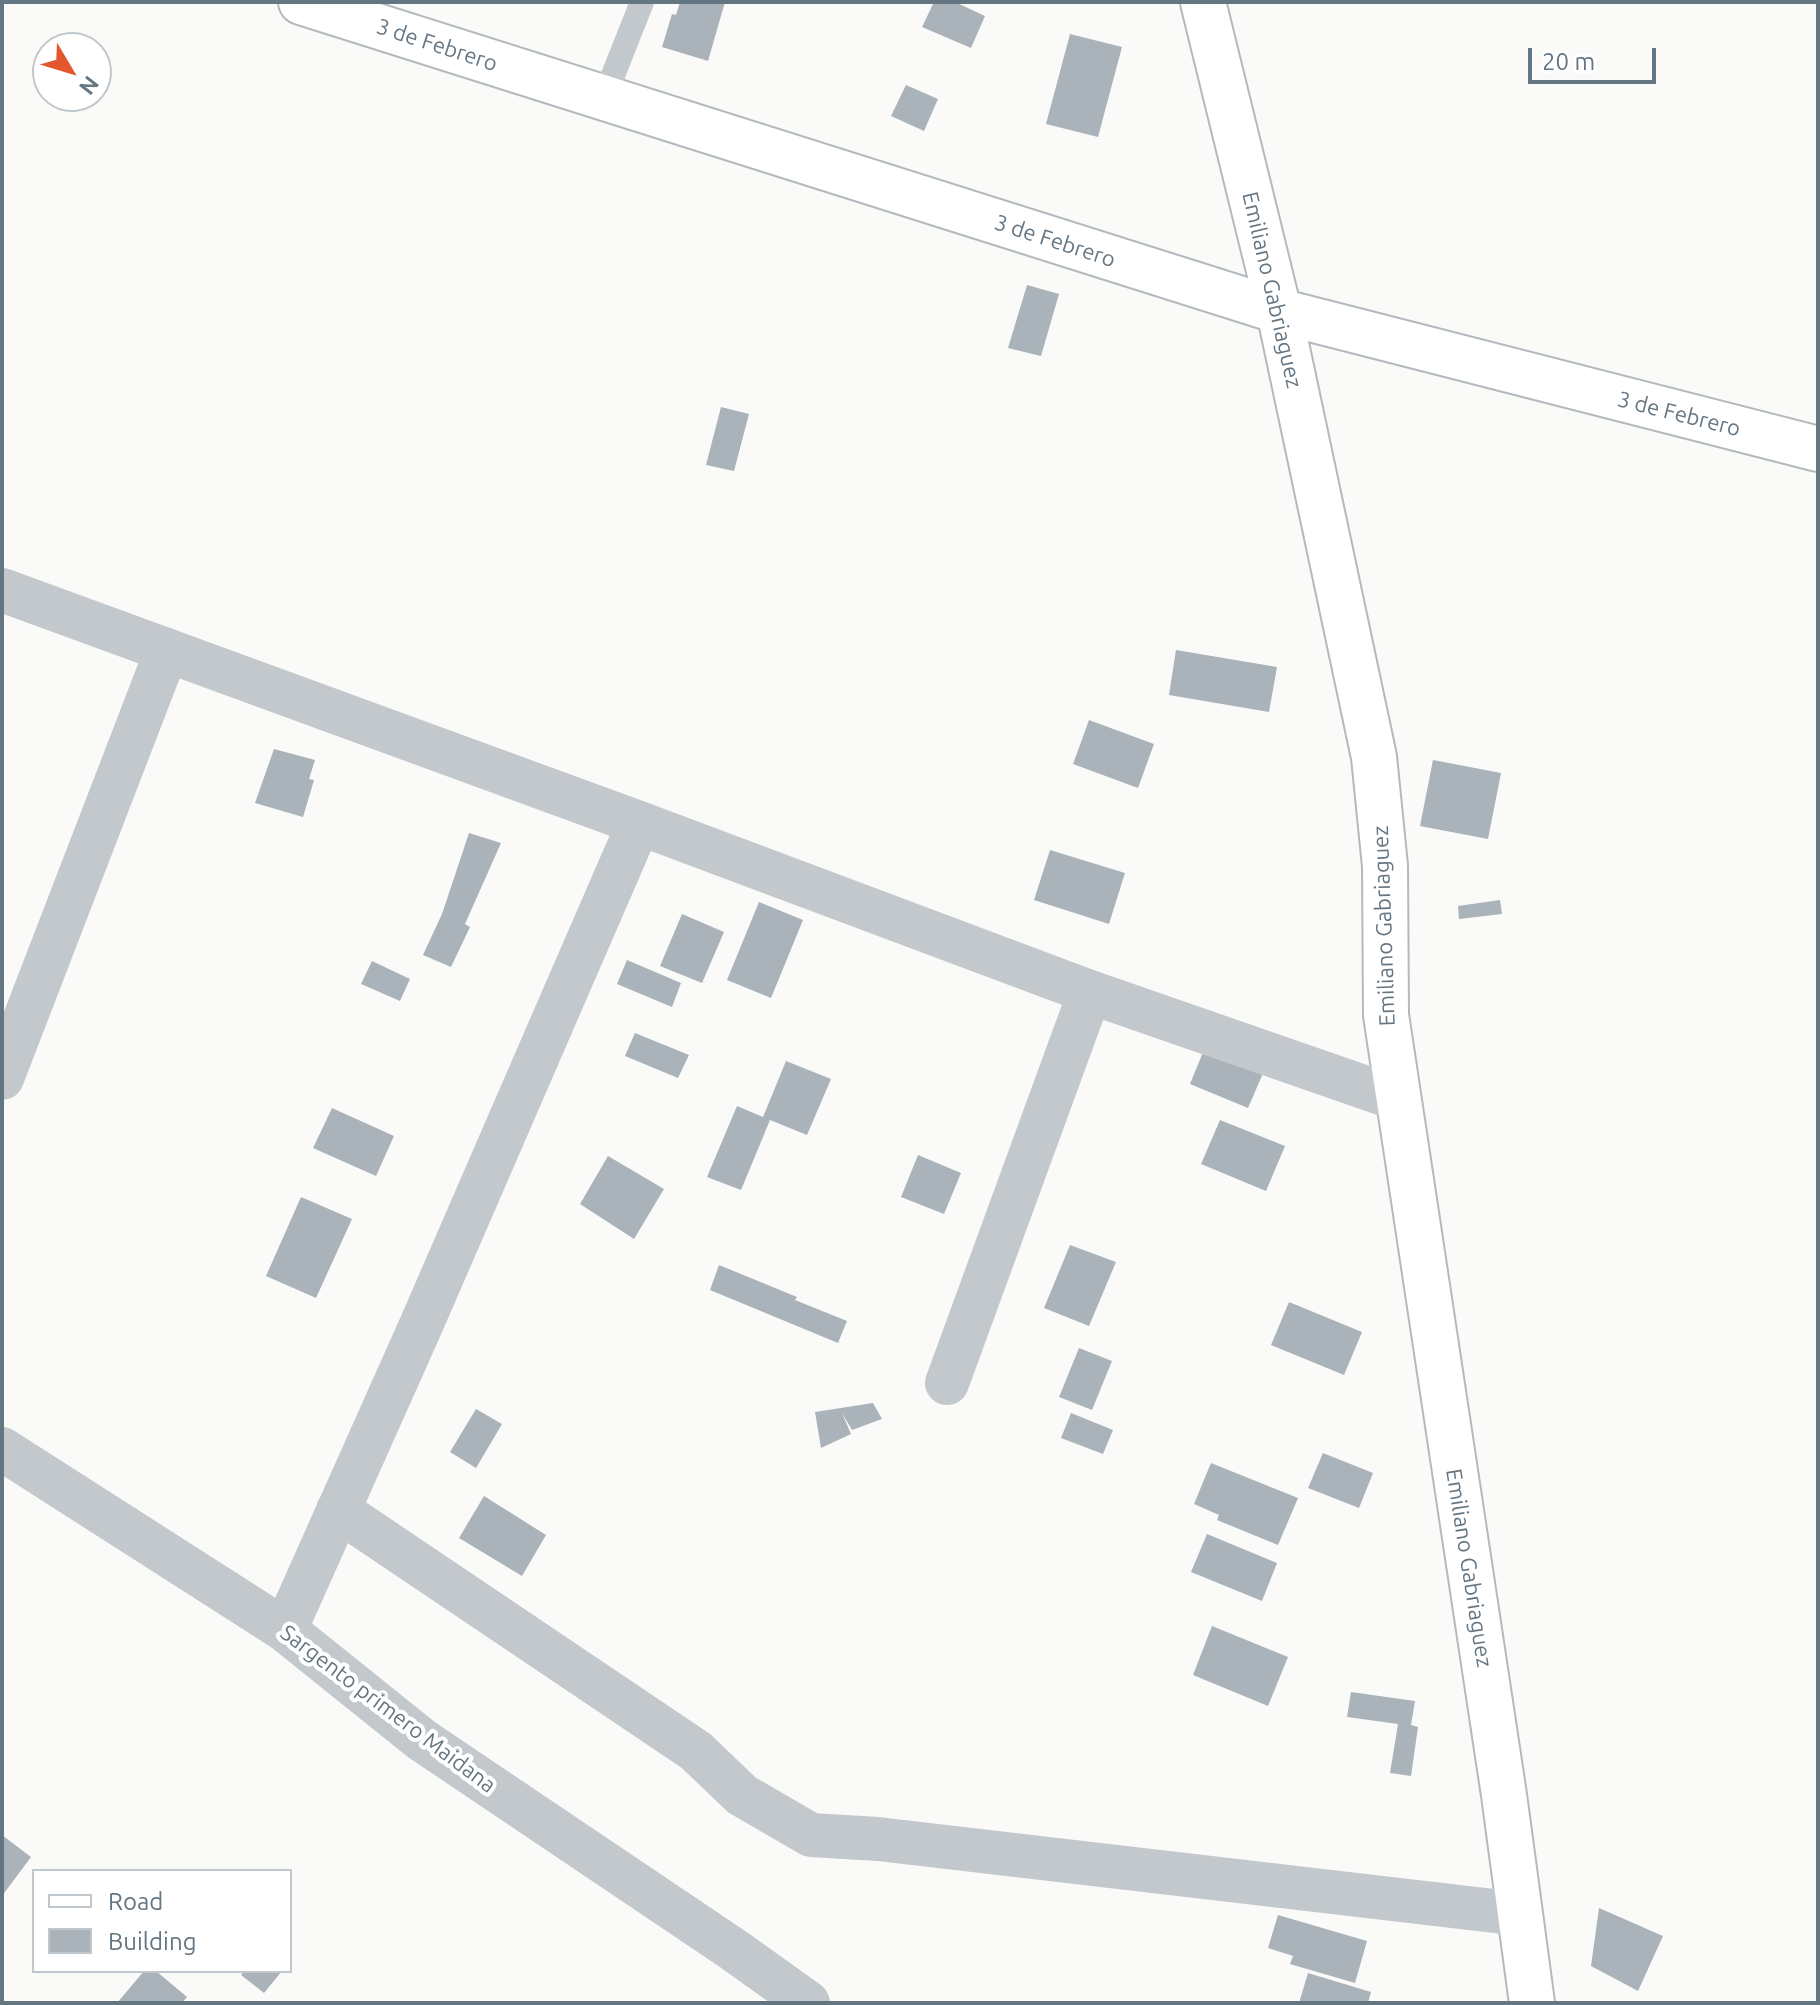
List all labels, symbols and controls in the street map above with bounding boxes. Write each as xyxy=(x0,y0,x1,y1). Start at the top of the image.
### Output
street label: 3 de Febrero xyxy=(373,13,501,77)
north arrow xyxy=(32,32,112,112)
scale bar xyxy=(1532,32,1660,82)
text: 20 m xyxy=(1542,48,1595,75)
text: N xyxy=(75,72,105,100)
street label: Emiliano Gabriaguez xyxy=(1237,189,1307,391)
street label: 3 de Febrero xyxy=(991,209,1119,273)
street label: 3 de Febrero xyxy=(1615,386,1743,442)
street label: Emiliano Gabriaguez xyxy=(1367,825,1401,1027)
street label: Emiliano Gabriaguez xyxy=(1440,1467,1498,1669)
street label: Sargento primero Maidana xyxy=(275,1619,501,1799)
legend xyxy=(32,1869,292,1973)
text: Road xyxy=(108,1888,163,1915)
text: Building xyxy=(108,1928,196,1955)

